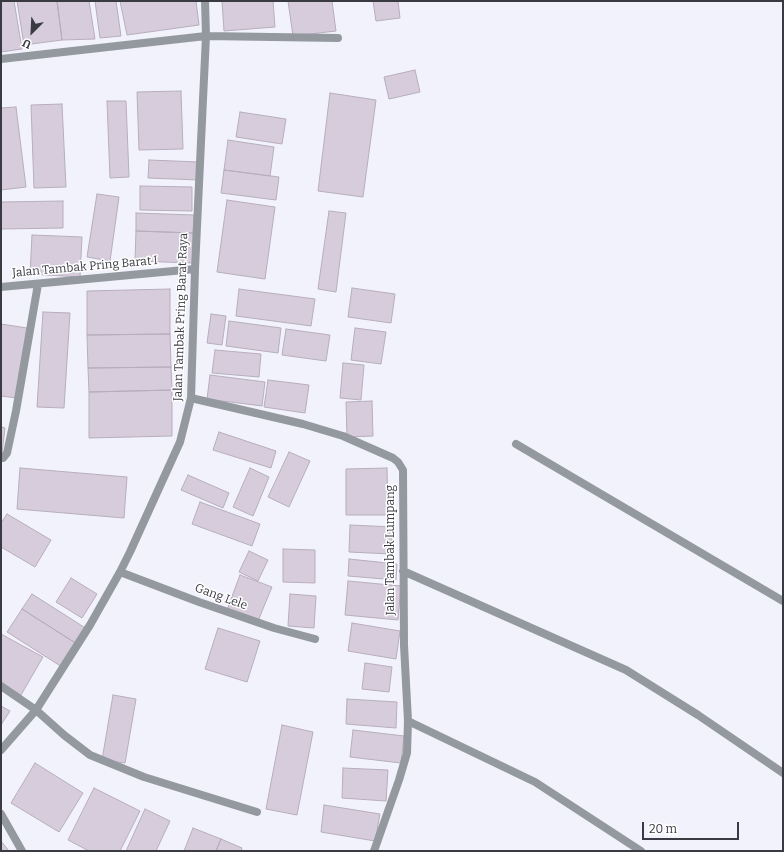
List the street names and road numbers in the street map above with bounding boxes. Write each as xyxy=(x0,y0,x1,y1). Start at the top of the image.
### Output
street label: Jalan Tambak Pring Barat Raya xyxy=(171,233,191,401)
street label: Jalan Tambak Pring Barat I xyxy=(12,253,158,281)
street label: Jalan Tambak Lumpang xyxy=(384,485,398,615)
street label: Gang Lele xyxy=(193,581,249,613)

